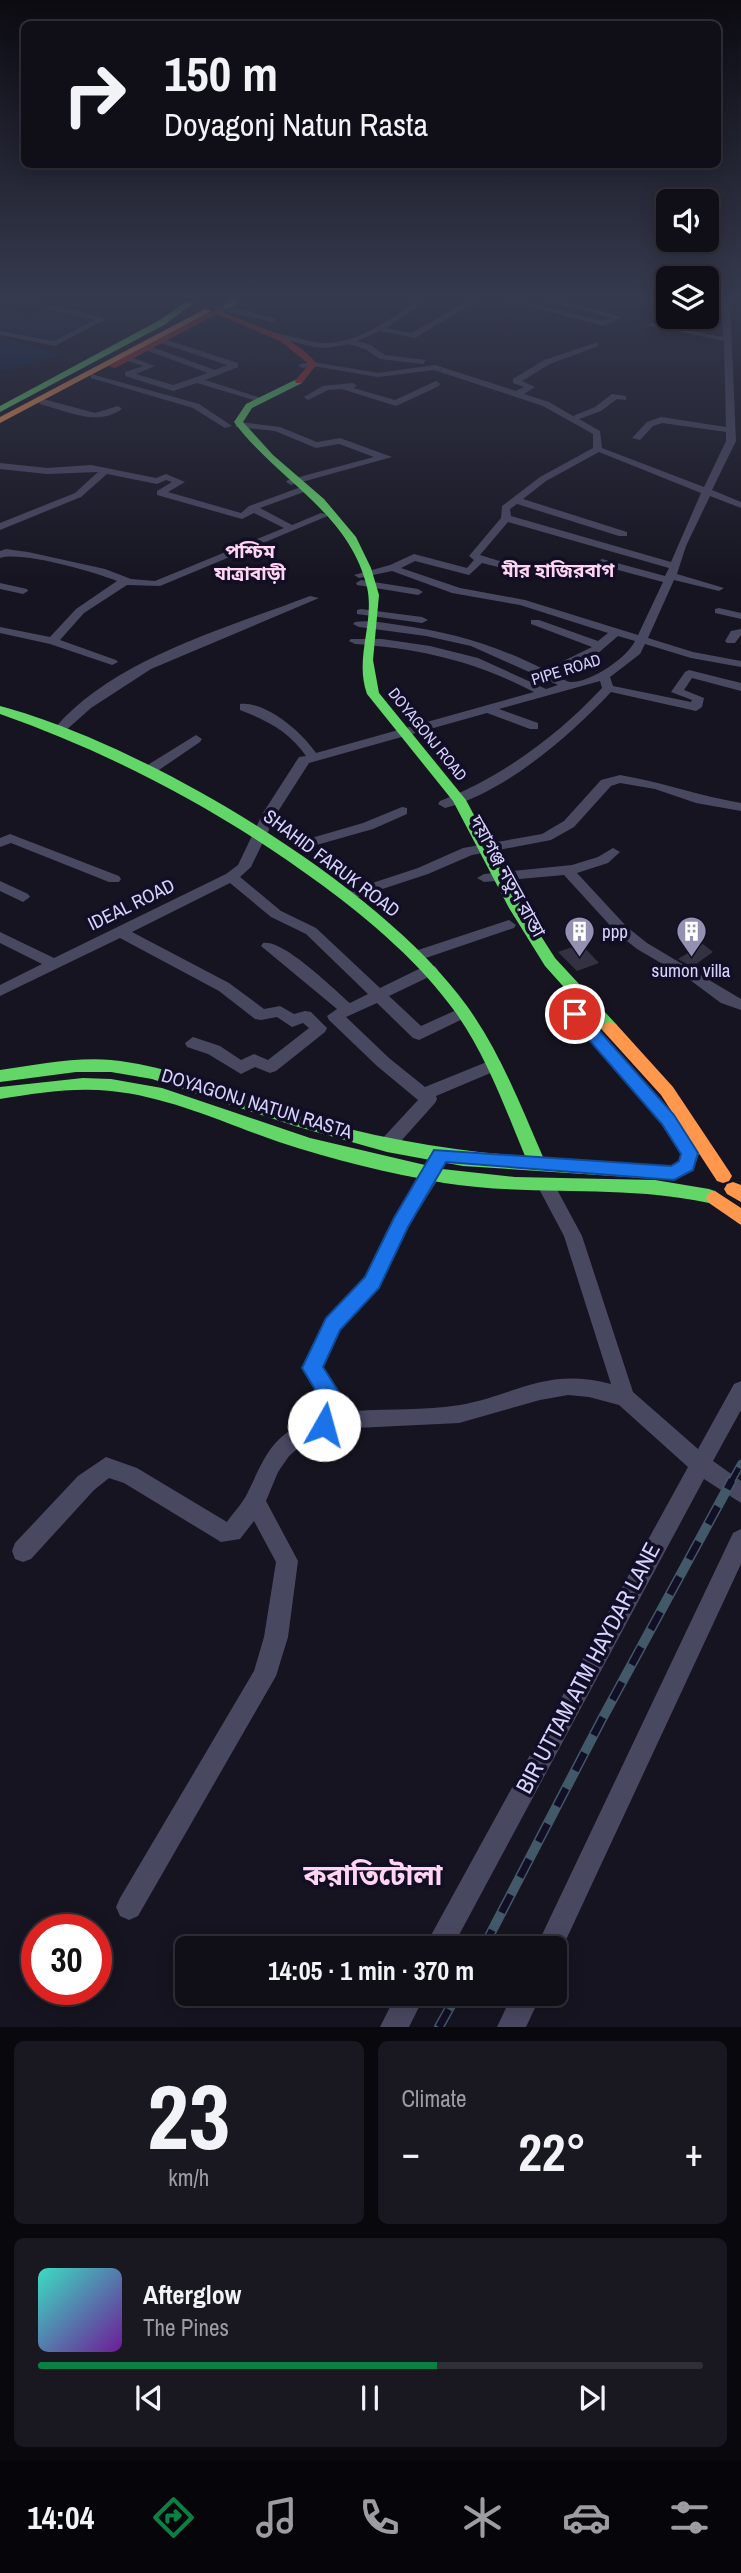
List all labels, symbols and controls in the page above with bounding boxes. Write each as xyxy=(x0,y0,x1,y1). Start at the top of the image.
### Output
text: 150 m xyxy=(164,40,278,106)
icon: right xyxy=(49,49,140,140)
text: Doyagonj Natun Rasta xyxy=(164,103,428,146)
map controls xyxy=(656,189,719,329)
button: sound xyxy=(656,189,719,252)
button: layers xyxy=(656,266,719,329)
district label: পশ্চিম যাত্রাবাড়ী xyxy=(213,538,286,586)
district label: মীর হাজিরবাগ xyxy=(501,557,615,583)
street label: PIPE ROAD xyxy=(529,648,603,690)
street label: DOYAGONJ ROAD xyxy=(384,683,472,785)
street label: SHAHID FARUK ROAD xyxy=(258,803,406,923)
street label: দয়াগঞ্জ নতুন রাস্তা xyxy=(463,810,553,942)
street label: IDEAL ROAD xyxy=(83,872,179,936)
building icon: ppp xyxy=(562,914,596,958)
building icon: sumon villa xyxy=(674,914,708,958)
place label: ppp xyxy=(602,918,628,944)
place label: sumon villa xyxy=(652,957,731,983)
pin xyxy=(545,984,605,1044)
icon: arrive xyxy=(556,995,594,1033)
street label: DOYAGONJ NATUN RASTA xyxy=(158,1062,356,1145)
position arrow xyxy=(287,1388,361,1462)
street label: BIR UTTAM ATM HAYDAR LANE xyxy=(508,1537,667,1799)
district label: করাতিটোলা xyxy=(302,1856,444,1894)
speed limit sign: 30 xyxy=(21,1914,112,2005)
text: 14:05 · 1 min · 370 m xyxy=(268,1953,474,1988)
text: 23 xyxy=(147,2055,230,2177)
text: Climate xyxy=(402,2083,466,2114)
text: 22° xyxy=(518,2117,586,2187)
text: − xyxy=(402,2127,420,2178)
text: + xyxy=(685,2127,703,2178)
text: km/h xyxy=(168,2162,209,2193)
text: Afterglow xyxy=(143,2277,241,2312)
text: The Pines xyxy=(143,2312,229,2343)
icon: previous xyxy=(130,2379,168,2417)
icon: pause xyxy=(351,2379,389,2417)
icon: next xyxy=(573,2379,611,2417)
icon: directions xyxy=(149,2493,198,2542)
icon: music xyxy=(252,2493,301,2542)
icon: phone xyxy=(355,2493,404,2542)
icon: climate xyxy=(458,2493,507,2542)
icon: car xyxy=(562,2493,611,2542)
icon: filters xyxy=(665,2493,714,2542)
text: 14:04 xyxy=(27,2496,94,2539)

